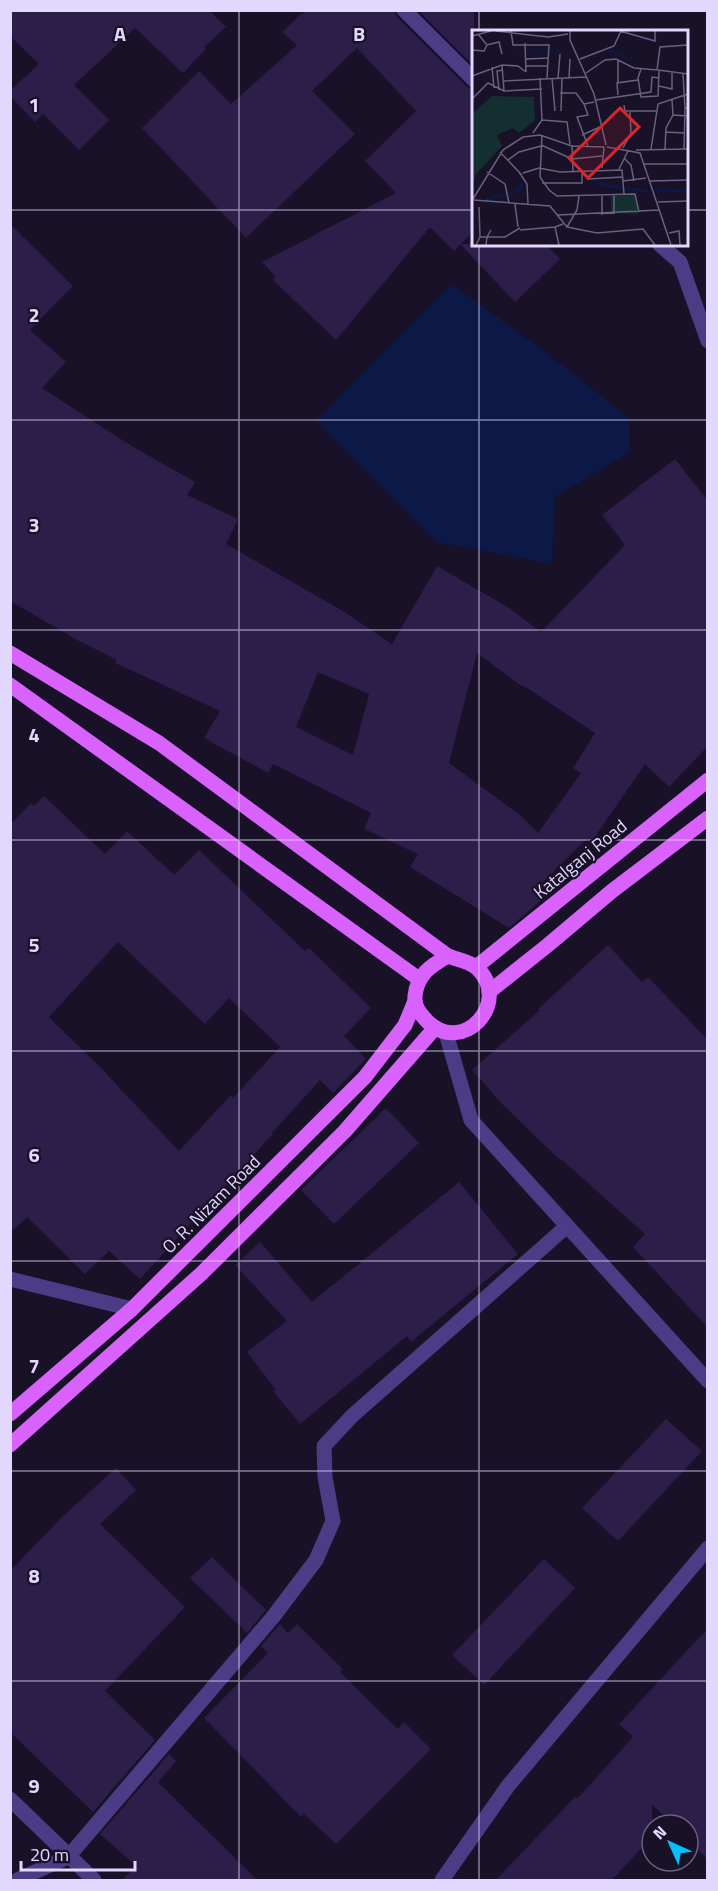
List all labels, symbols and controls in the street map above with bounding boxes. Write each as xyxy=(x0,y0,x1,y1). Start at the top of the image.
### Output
text: A xyxy=(114,18,126,49)
text: B xyxy=(353,18,365,49)
inset map xyxy=(472,30,688,246)
text: 1 xyxy=(28,89,40,120)
text: 2 xyxy=(28,299,40,330)
text: 3 xyxy=(28,509,40,540)
text: 4 xyxy=(28,719,40,750)
street label: Katalganj Road xyxy=(527,813,633,905)
text: 5 xyxy=(28,929,40,960)
text: 6 xyxy=(28,1139,40,1170)
street label: O. R. Nizam Road xyxy=(156,1149,266,1259)
text: 7 xyxy=(28,1350,40,1381)
text: 8 xyxy=(28,1560,40,1591)
text: 9 xyxy=(28,1770,40,1801)
north arrow xyxy=(640,1813,700,1873)
text: N xyxy=(647,1820,672,1845)
scale bar xyxy=(21,1834,135,1872)
text: 20 m xyxy=(30,1841,69,1868)

